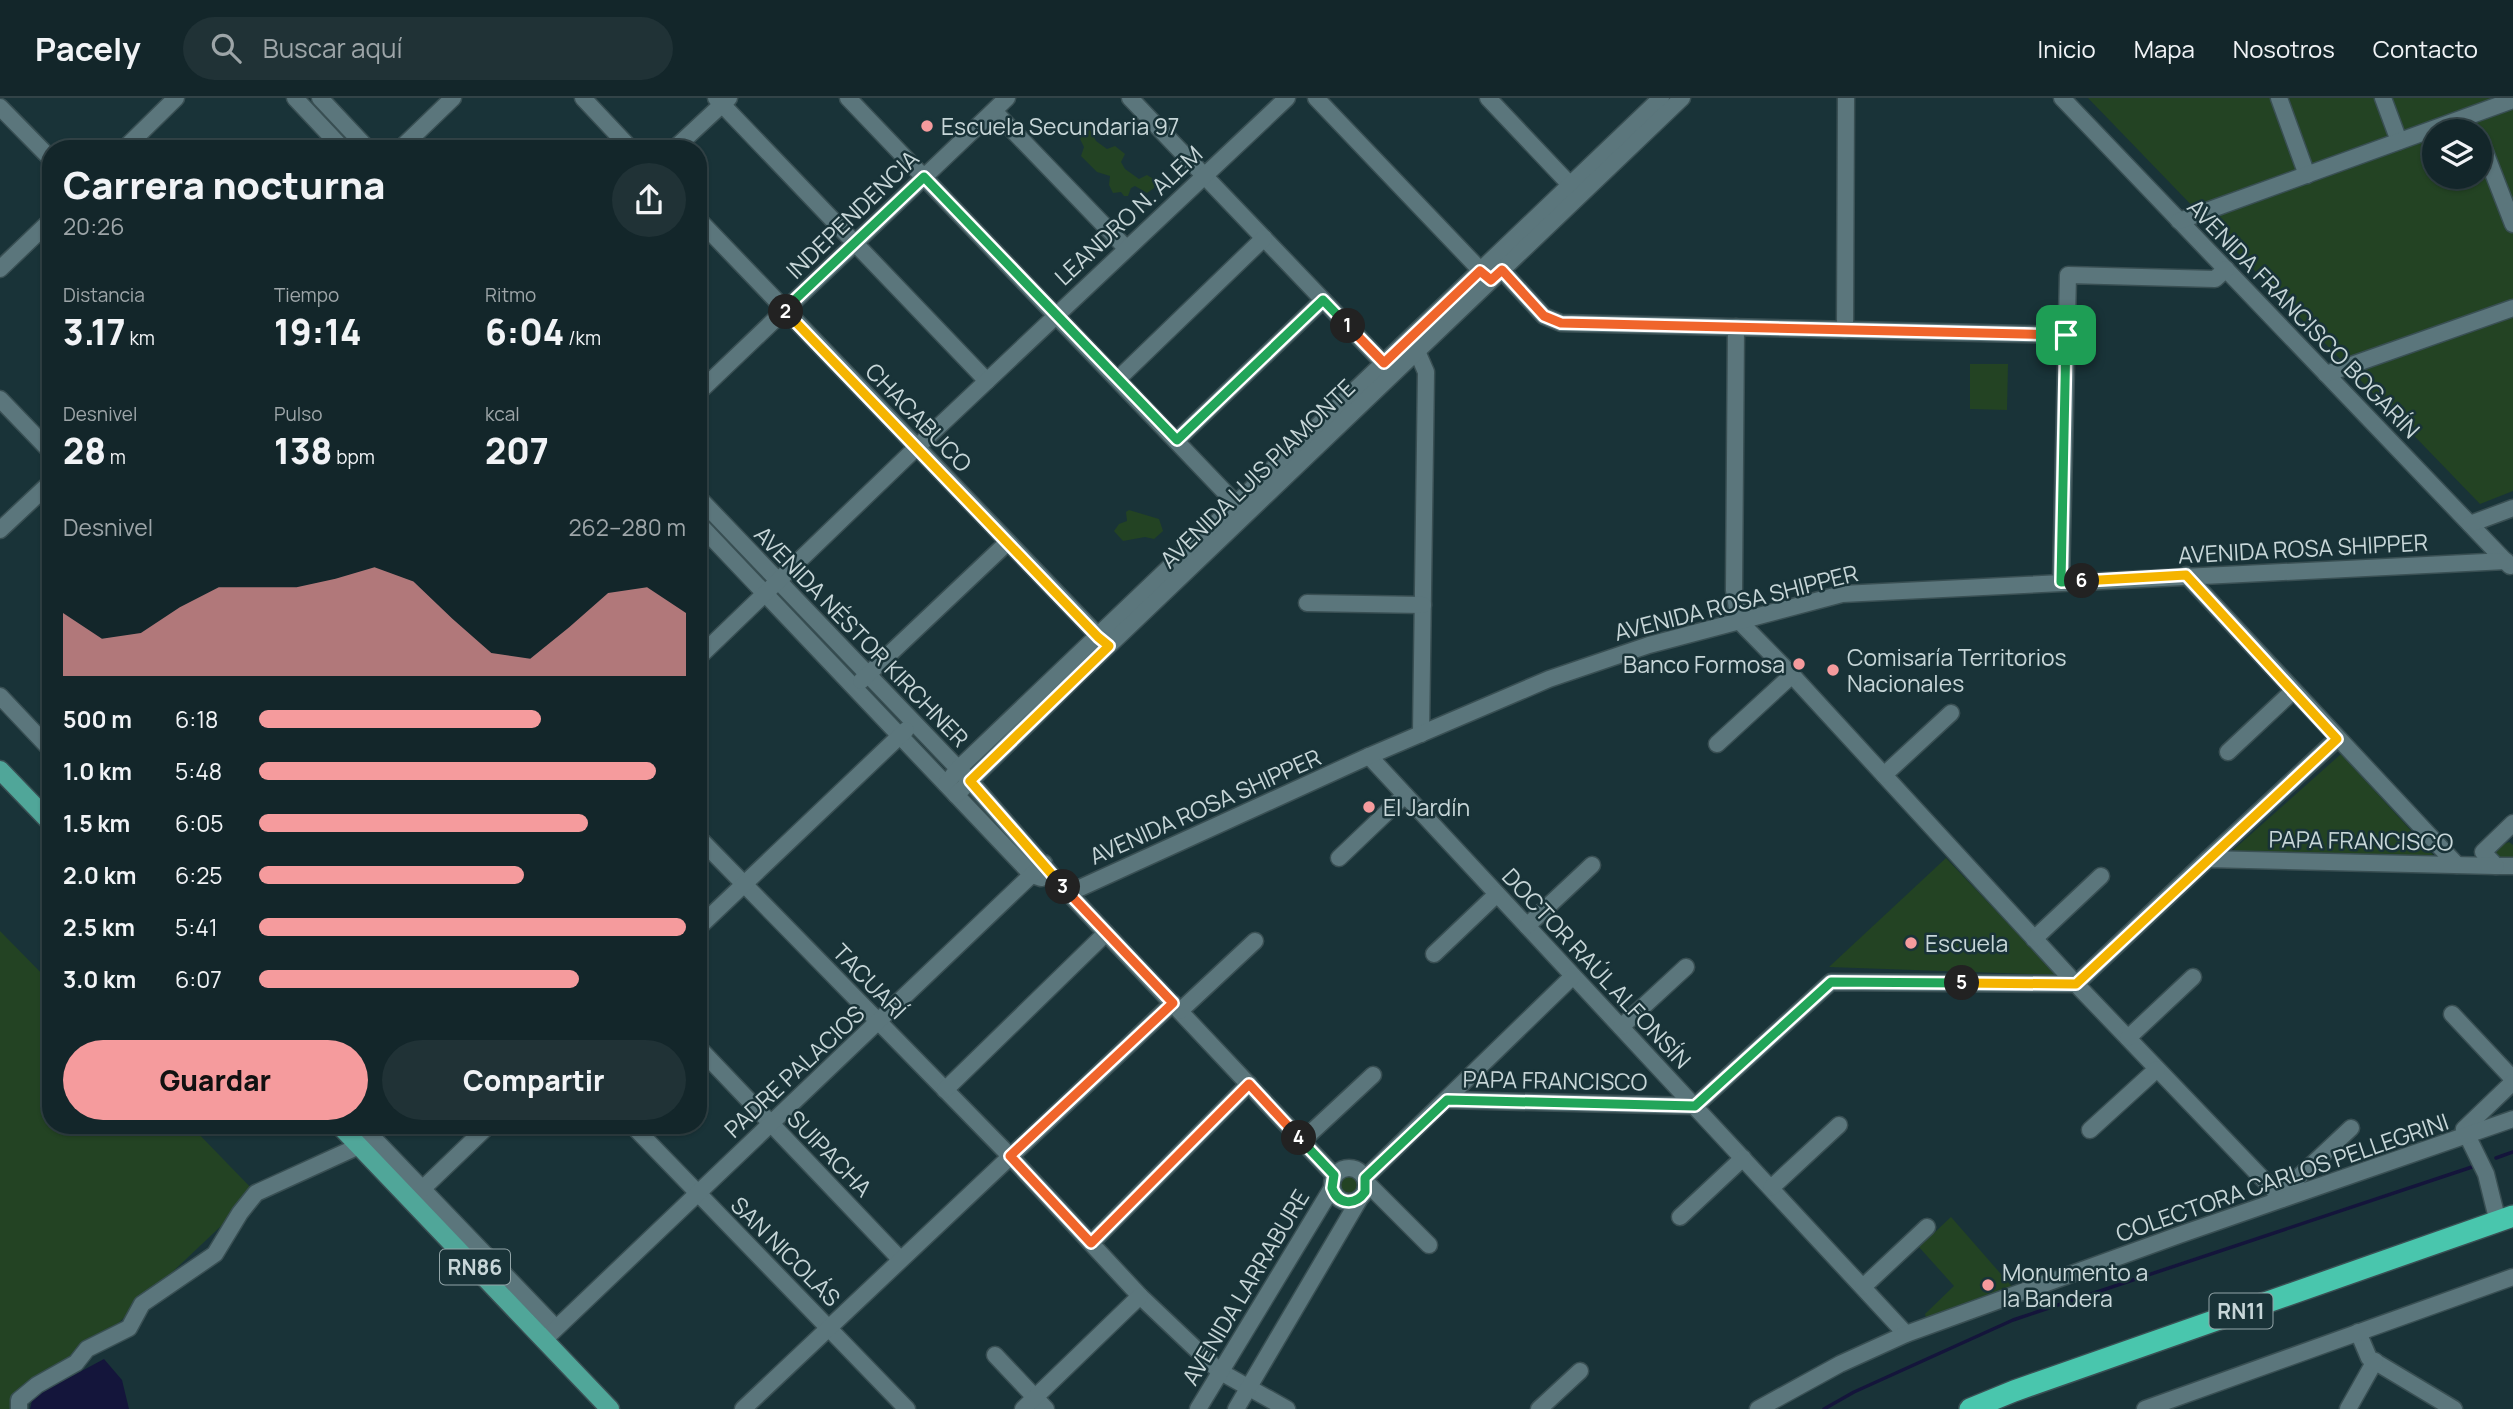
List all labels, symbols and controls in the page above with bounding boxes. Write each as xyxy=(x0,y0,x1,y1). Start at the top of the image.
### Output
search box xyxy=(183,17,673,80)
text: Pacely xyxy=(35,26,141,71)
icon: search xyxy=(207,29,245,67)
text: Buscar aquí xyxy=(263,30,402,66)
text: Inicio xyxy=(2038,32,2096,65)
text: Mapa xyxy=(2134,32,2195,65)
text: Nosotros xyxy=(2233,32,2335,65)
text: Contacto xyxy=(2373,32,2478,65)
place label: Escuela Secundaria 97 xyxy=(941,110,1179,142)
marker: Escuela Secundaria 97 xyxy=(919,118,935,134)
map controls xyxy=(2422,119,2492,189)
button: layers xyxy=(2422,119,2492,189)
street label: LEANDRO N. ALEM xyxy=(1047,138,1209,292)
street label: INDEPENDENCIA xyxy=(779,142,926,286)
text: Carrera nocturna xyxy=(63,158,385,210)
button: share xyxy=(612,163,686,237)
street label: AVENIDA FRANCISCO BOGARÍN xyxy=(2181,191,2427,445)
text: 20:26 xyxy=(63,210,124,242)
text: Distancia xyxy=(63,282,145,308)
text: Tiempo xyxy=(274,282,339,308)
text: Ritmo xyxy=(485,282,536,308)
pin: 2 xyxy=(768,294,804,330)
text: 2 xyxy=(780,298,791,324)
pin xyxy=(2036,305,2096,365)
text: 3.17 xyxy=(63,308,126,356)
text: 19:14 xyxy=(274,308,362,356)
text: 6:04 xyxy=(485,308,564,356)
pin: 1 xyxy=(1330,308,1366,344)
text: 1 xyxy=(1343,312,1352,338)
icon: arrive xyxy=(2047,316,2085,354)
text: km xyxy=(126,325,155,351)
text: /km xyxy=(564,325,601,351)
street label: CHACABUCO xyxy=(859,355,979,479)
street label: AVENIDA LUIS PIAMONTE xyxy=(1153,371,1361,575)
text: Desnivel xyxy=(63,401,137,427)
text: Pulso xyxy=(274,401,322,427)
text: kcal xyxy=(485,401,520,427)
text: 28 xyxy=(63,427,106,475)
text: 138 xyxy=(274,427,332,475)
text: 207 xyxy=(485,427,549,475)
text: m xyxy=(106,444,126,470)
text: bpm xyxy=(332,444,375,470)
text: Desnivel xyxy=(63,511,153,543)
text: 262–280 m xyxy=(568,511,686,543)
street label: AVENIDA NÉSTOR KIRCHNER xyxy=(748,518,976,754)
street label: AVENIDA ROSA SHIPPER xyxy=(2177,525,2429,571)
street label: AVENIDA ROSA SHIPPER xyxy=(1611,556,1861,648)
pin: 6 xyxy=(2064,564,2100,598)
text: 6 xyxy=(2076,567,2087,593)
place label: Comisaría Territorios Nacionales xyxy=(1847,641,2067,699)
place label: Banco Formosa xyxy=(1623,648,1785,680)
marker: Banco Formosa xyxy=(1791,656,1807,672)
marker: Comisaría Territorios Nacionales xyxy=(1825,662,1841,678)
text: 500 m xyxy=(63,703,132,735)
text: 6:18 xyxy=(175,703,218,735)
street label: AVENIDA ROSA SHIPPER xyxy=(1084,740,1326,872)
text: 1.0 km xyxy=(63,755,132,787)
text: 5:48 xyxy=(175,755,222,787)
place label: El Jardín xyxy=(1383,791,1470,823)
marker: El Jardín xyxy=(1361,799,1377,815)
text: 1.5 km xyxy=(63,807,130,839)
text: 6:05 xyxy=(175,807,223,839)
street label: PAPA FRANCISCO xyxy=(2268,822,2454,858)
text: 2.0 km xyxy=(63,859,136,891)
text: 6:25 xyxy=(175,859,223,891)
street label: DOCTOR RAÚL ALFONSÍN xyxy=(1495,861,1699,1075)
pin: 3 xyxy=(1046,870,1080,904)
text: 3 xyxy=(1057,873,1068,899)
text: 2.5 km xyxy=(63,911,135,943)
text: 5:41 xyxy=(175,911,218,943)
place label: Escuela xyxy=(1925,927,2008,959)
marker: Escuela xyxy=(1903,935,1919,951)
street label: TACUARÍ xyxy=(826,936,914,1026)
text: 3.0 km xyxy=(63,963,136,995)
text: 6:07 xyxy=(175,963,222,995)
pin: 5 xyxy=(1944,966,1980,1001)
text: 5 xyxy=(1956,969,1967,995)
street label: PADRE PALACIOS xyxy=(717,998,871,1144)
button: Guardar xyxy=(63,1040,368,1120)
button: Compartir xyxy=(382,1040,686,1120)
street label: PAPA FRANCISCO xyxy=(1462,1062,1648,1098)
street label: SUIPACHA xyxy=(781,1103,880,1204)
street label: COLECTORA CARLOS PELLEGRINI xyxy=(2111,1105,2453,1249)
pin: 4 xyxy=(1282,1121,1316,1156)
text: 4 xyxy=(1293,1124,1304,1150)
street label: AVENIDA LARRABURE xyxy=(1174,1183,1316,1391)
street label: SAN NICOLÁS xyxy=(724,1189,848,1313)
road number: RN86 xyxy=(440,1250,510,1284)
place label: Monumento a la Bandera xyxy=(2002,1256,2148,1314)
marker: Monumento a la Bandera xyxy=(1980,1277,1996,1293)
road number: RN11 xyxy=(2210,1294,2272,1328)

